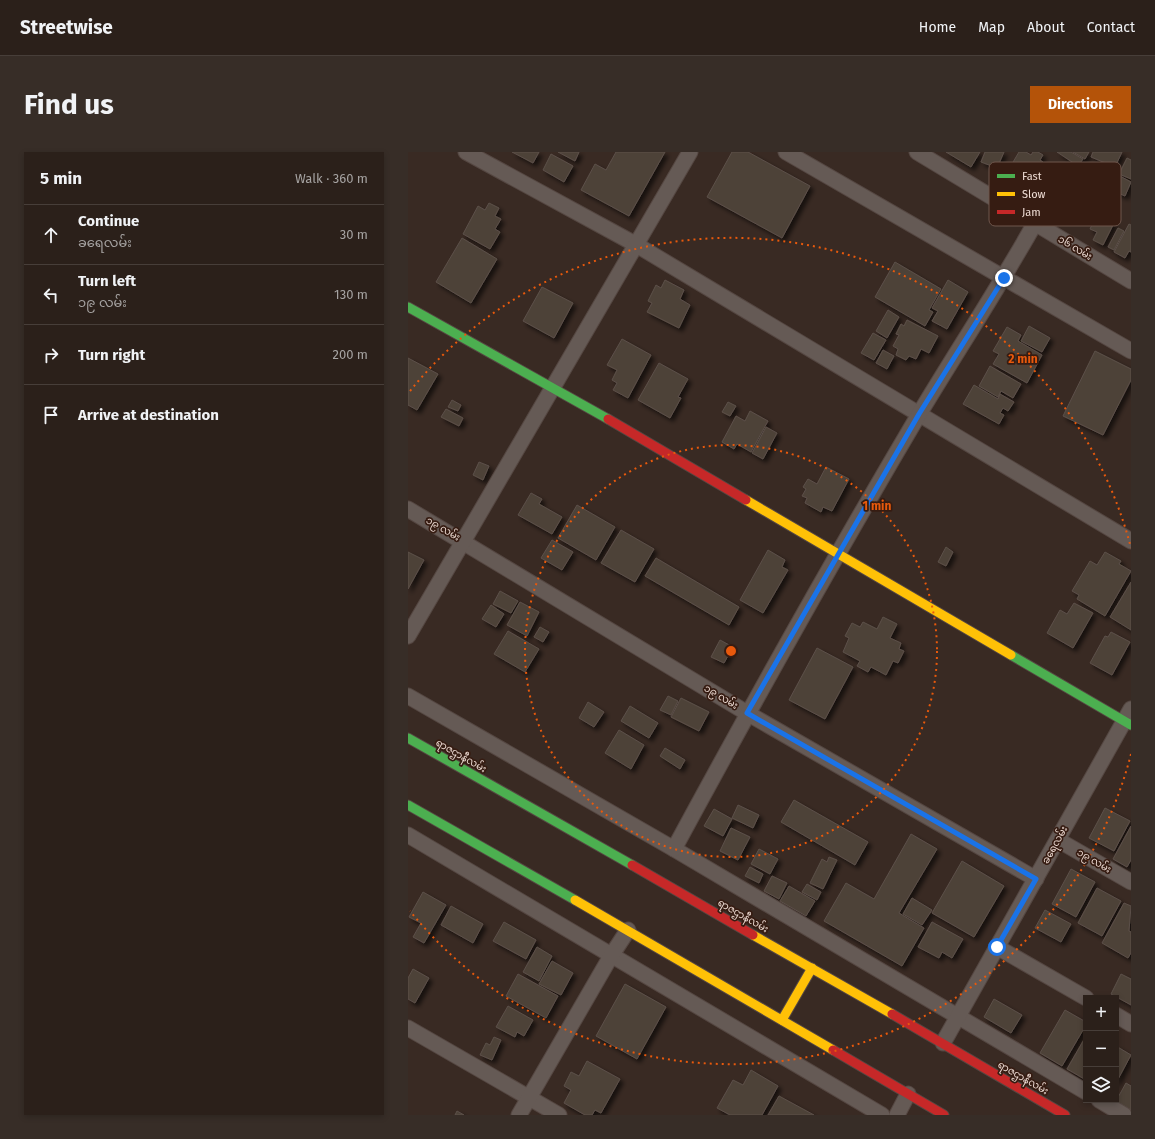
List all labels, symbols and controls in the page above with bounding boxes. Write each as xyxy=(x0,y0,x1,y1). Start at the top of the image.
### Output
text: Streetwise xyxy=(20,16,113,39)
text: Home xyxy=(919,19,956,36)
text: Map xyxy=(978,19,1005,36)
text: About xyxy=(1027,19,1065,36)
text: Contact xyxy=(1087,19,1135,36)
button: Directions xyxy=(1030,86,1131,123)
text: Find us xyxy=(24,88,114,121)
legend xyxy=(989,162,1121,226)
text: 5 min xyxy=(40,168,82,189)
text: Fast xyxy=(1022,170,1042,183)
text: Walk · 360 m xyxy=(295,171,368,186)
text: Slow xyxy=(1022,188,1046,201)
text: Jam xyxy=(1022,206,1041,219)
text: Continue xyxy=(78,212,139,230)
icon: ahead xyxy=(40,224,62,246)
text: 30 m xyxy=(340,227,368,242)
street label: ၁၆ လမ်း xyxy=(1056,231,1095,263)
text: ခရေလမ်း xyxy=(78,235,132,250)
route end xyxy=(995,269,1013,287)
text: Turn left xyxy=(78,272,136,290)
icon: left xyxy=(40,284,62,306)
text: 130 m xyxy=(334,287,368,302)
text: ၁၉ လမ်း xyxy=(78,295,127,310)
icon: right xyxy=(40,344,62,366)
text: Turn right xyxy=(78,346,145,364)
text: 200 m xyxy=(332,347,368,362)
text: 2 min xyxy=(1008,352,1038,366)
icon: arrive xyxy=(40,404,62,426)
text: Arrive at destination xyxy=(78,406,219,424)
text: 1 min xyxy=(863,499,891,513)
street label: ၁၉ လမ်း xyxy=(423,513,463,545)
centre of rings xyxy=(724,644,738,658)
street label: ၁၉ လမ်း xyxy=(701,680,741,714)
street label: ရာဇဌာနီလမ်း xyxy=(432,735,490,777)
street label: ခရေလမ်း xyxy=(1038,823,1072,867)
street label: ၁၉ လမ်း xyxy=(1074,845,1114,877)
street label: ရာဇဌာနီလမ်း xyxy=(714,895,772,937)
route start xyxy=(988,938,1006,956)
map controls xyxy=(1083,995,1119,1103)
button: + xyxy=(1083,995,1119,1031)
button: − xyxy=(1083,1031,1119,1067)
street label: ရာဇဌာနီလမ်း xyxy=(994,1057,1052,1099)
button: layers xyxy=(1083,1067,1119,1103)

